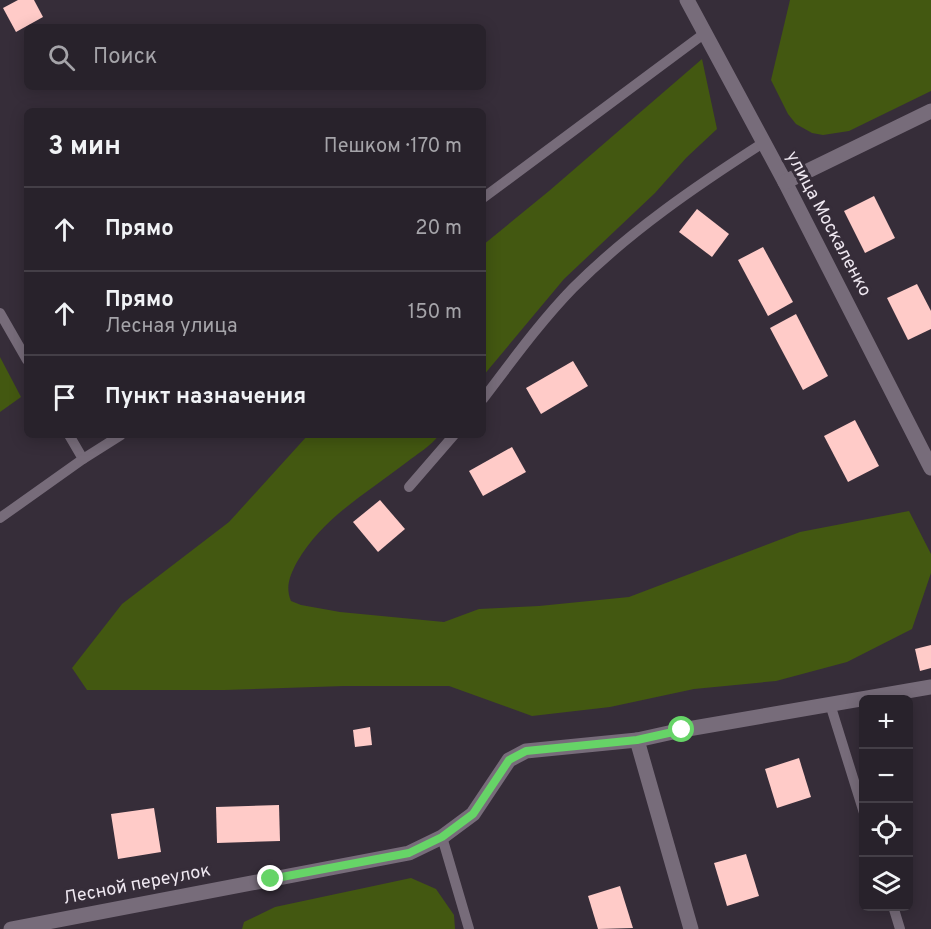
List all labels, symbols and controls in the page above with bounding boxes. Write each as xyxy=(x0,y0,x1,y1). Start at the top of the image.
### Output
search box xyxy=(24,24,486,90)
icon: search xyxy=(45,41,78,74)
text: Поиск xyxy=(93,44,157,71)
text: 3 мин xyxy=(48,131,121,164)
text: Пешком · 170 m xyxy=(324,134,462,160)
street label: улица Москаленко xyxy=(780,147,876,301)
icon: ahead xyxy=(48,213,81,246)
text: Прямо xyxy=(105,216,174,243)
text: 20 m xyxy=(415,216,462,242)
text: Прямо xyxy=(105,287,174,314)
icon: ahead xyxy=(48,297,81,330)
text: 150 m xyxy=(408,300,462,326)
text: Лесная улица xyxy=(105,314,238,340)
icon: arrive xyxy=(48,381,81,414)
text: Пункт назначения xyxy=(105,384,306,411)
map controls xyxy=(859,695,913,911)
button: + xyxy=(859,695,913,749)
route start xyxy=(668,716,694,742)
button: − xyxy=(859,749,913,803)
button: locate xyxy=(859,803,913,857)
button: layers xyxy=(859,857,913,911)
street label: Лесной переулок xyxy=(61,859,213,911)
route end xyxy=(257,865,283,891)

